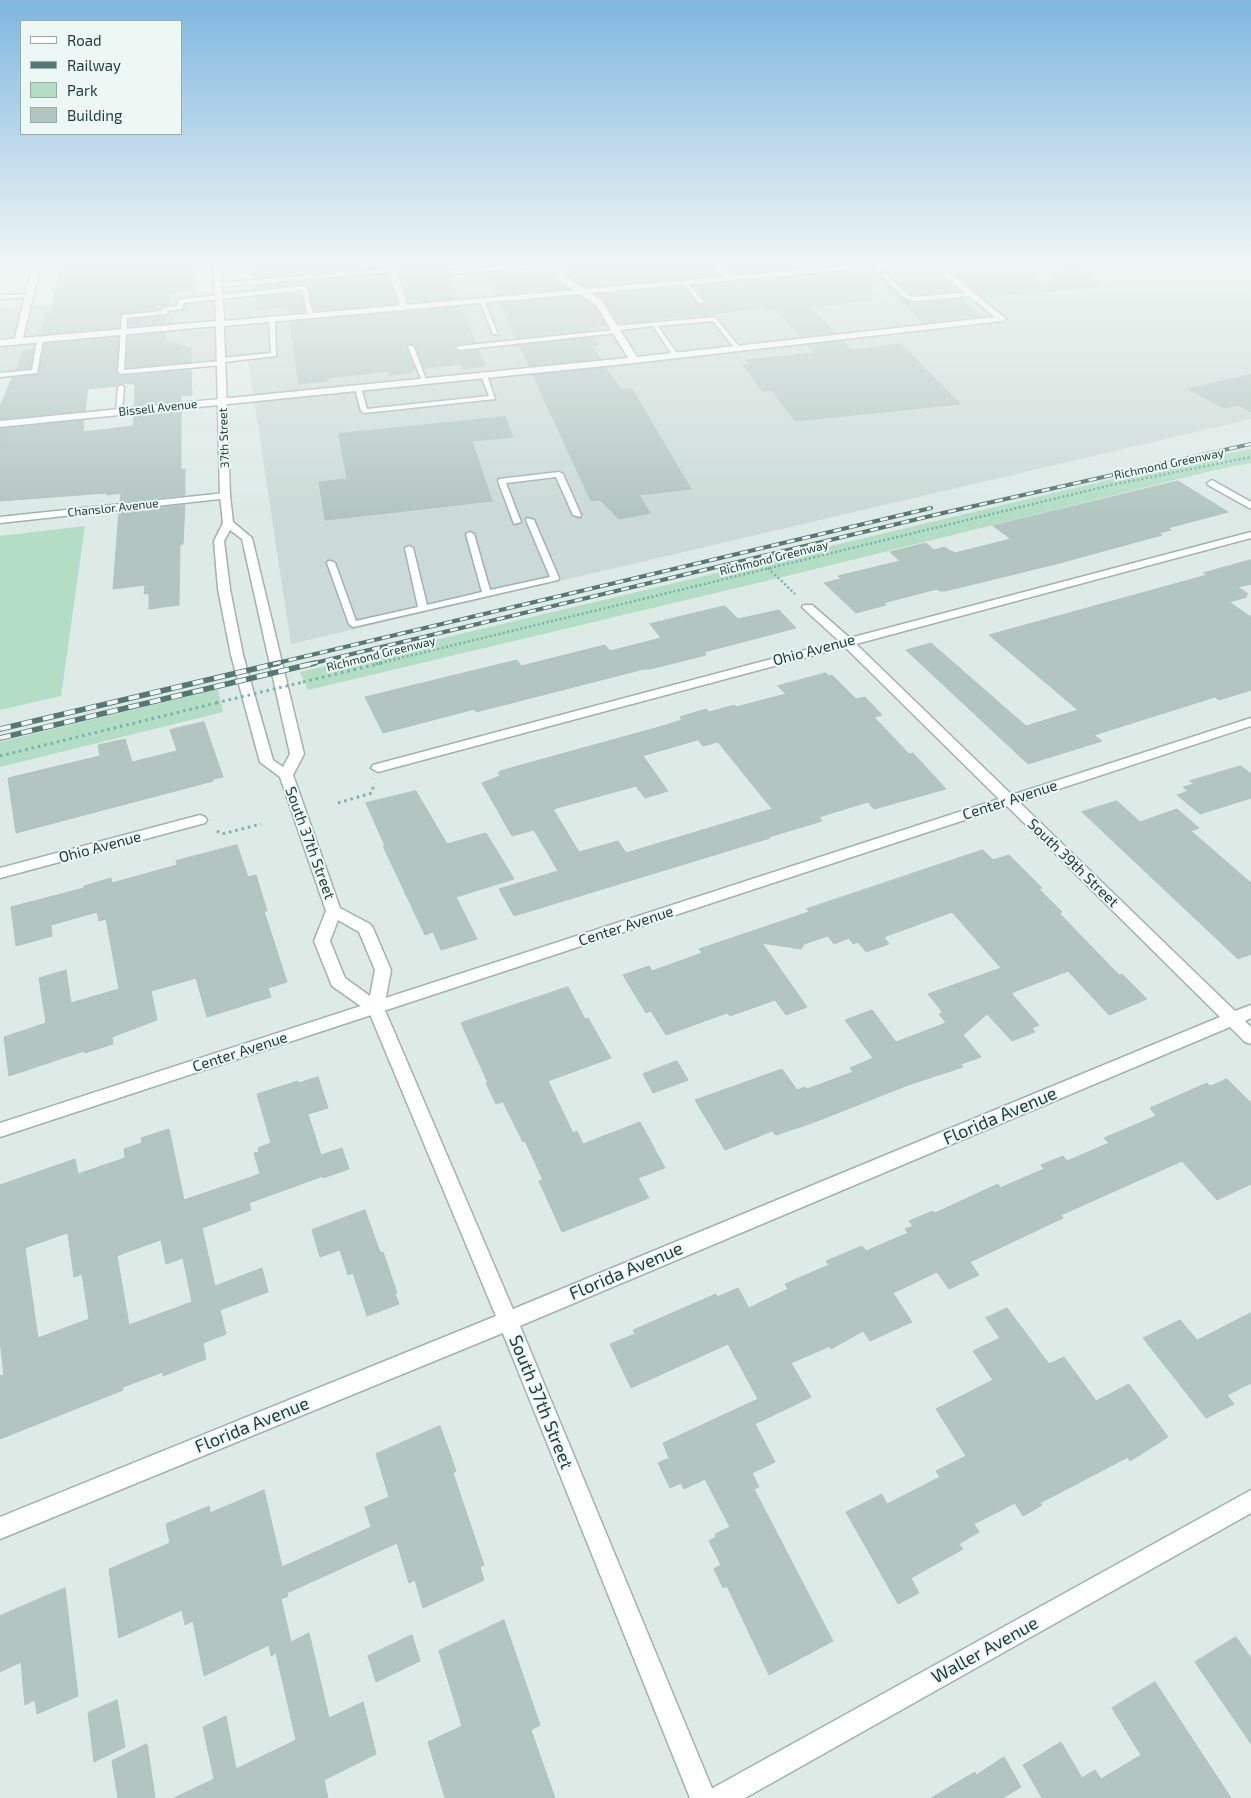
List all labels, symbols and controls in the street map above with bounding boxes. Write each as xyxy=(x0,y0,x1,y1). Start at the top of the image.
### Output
legend xyxy=(20,20,182,135)
text: Road xyxy=(67,31,102,49)
text: Railway xyxy=(67,56,121,74)
text: Park xyxy=(67,81,98,99)
text: Building xyxy=(67,106,122,124)
street label: Bissell Avenue xyxy=(118,397,198,419)
street label: 37th Street xyxy=(216,408,232,468)
street label: Richmond Greenway xyxy=(1113,445,1225,483)
street label: Chanslor Avenue xyxy=(67,496,159,520)
street label: Richmond Greenway xyxy=(718,537,830,579)
street label: Ohio Avenue xyxy=(771,630,857,670)
street label: Richmond Greenway xyxy=(325,633,437,675)
street label: Center Avenue xyxy=(960,776,1060,824)
street label: South 37th Street xyxy=(281,784,339,902)
street label: South 39th Street xyxy=(1024,815,1122,911)
street label: Ohio Avenue xyxy=(57,827,143,867)
street label: Center Avenue xyxy=(576,902,676,950)
street label: Center Avenue xyxy=(190,1028,290,1076)
street label: Florida Avenue xyxy=(940,1082,1060,1150)
street label: Florida Avenue xyxy=(566,1237,686,1305)
street label: South 37th Street xyxy=(504,1332,578,1472)
street label: Florida Avenue xyxy=(192,1392,312,1458)
street label: Waller Avenue xyxy=(928,1612,1042,1688)

